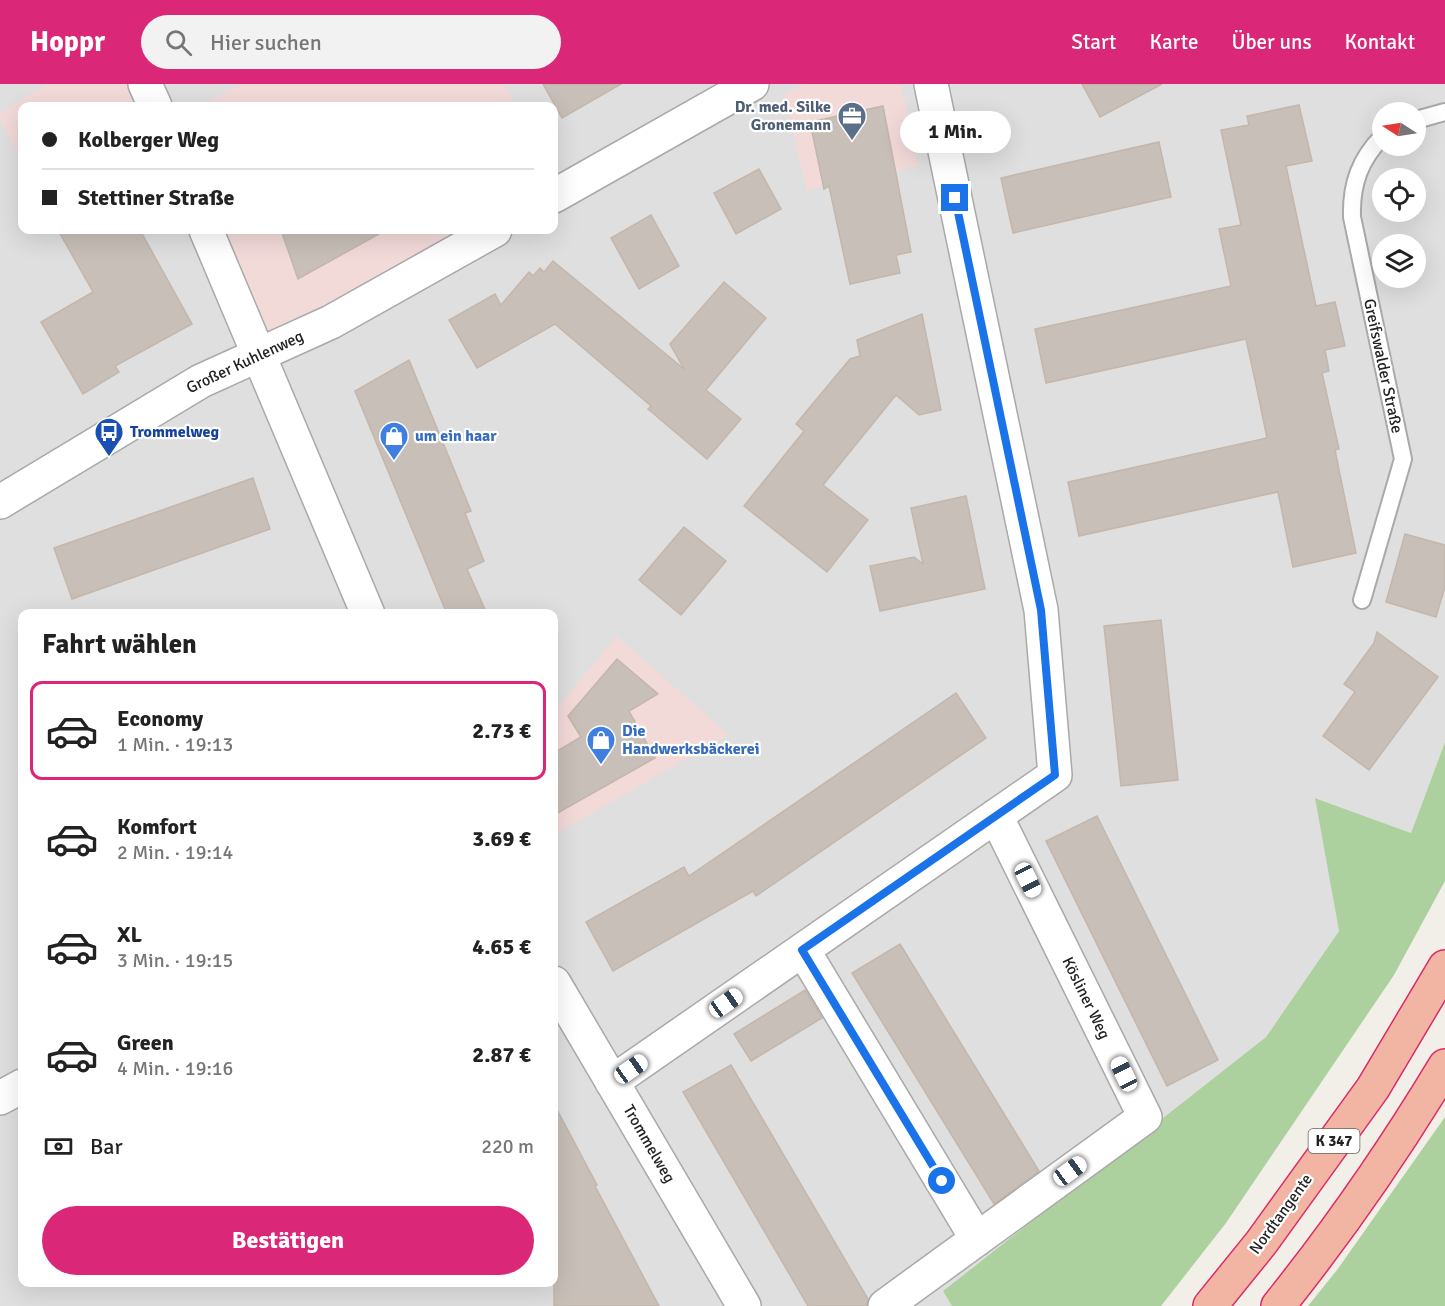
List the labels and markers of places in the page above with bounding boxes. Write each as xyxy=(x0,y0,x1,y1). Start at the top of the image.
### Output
place label: Dr. med. Silke Gronemann xyxy=(735,97,831,135)
office icon: Dr. med. Silke Gronemann xyxy=(836,100,868,142)
bus stop icon: Trommelweg xyxy=(93,416,125,458)
shop icon: um ein haar xyxy=(378,420,410,462)
place label: Trommelweg xyxy=(130,422,220,442)
place label: um ein haar xyxy=(415,426,497,446)
place label: Die Handwerksbäckerei xyxy=(622,721,759,759)
shop icon: Die Handwerksbäckerei xyxy=(585,724,617,766)

